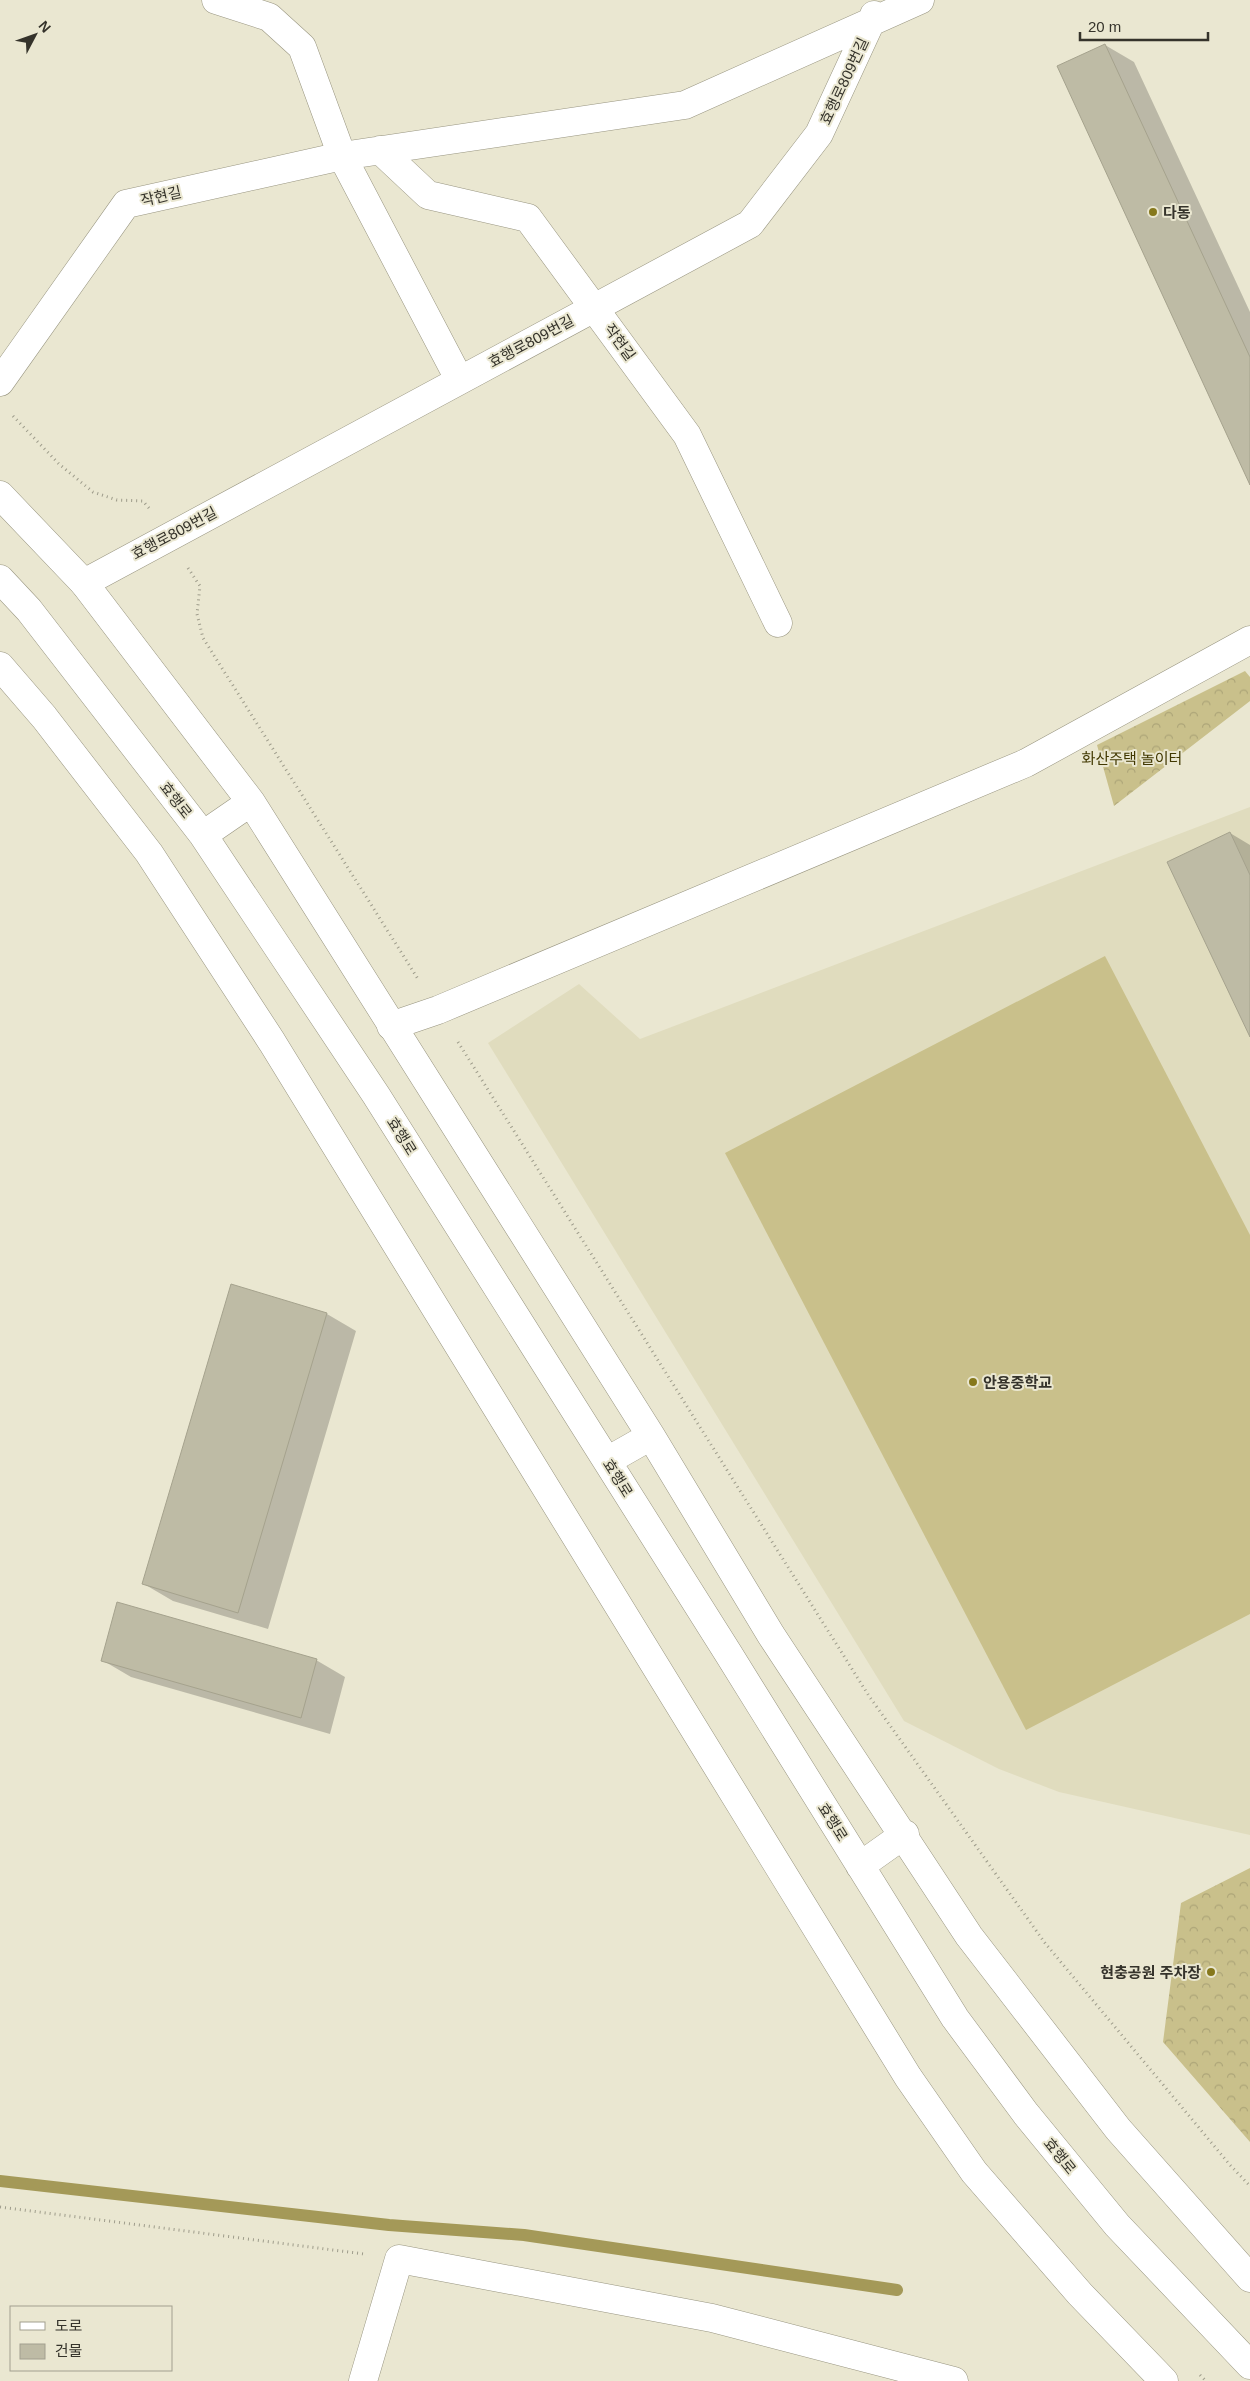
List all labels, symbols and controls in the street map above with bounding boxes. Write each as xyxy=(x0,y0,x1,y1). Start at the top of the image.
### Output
north arrow xyxy=(10,10,60,60)
scale bar xyxy=(1080,10,1208,42)
text: N xyxy=(35,17,54,36)
text: 20 m xyxy=(1088,18,1121,35)
street label: 효행로809번길 xyxy=(816,35,872,127)
street label: 작현길 xyxy=(139,183,183,209)
place label: 다동 xyxy=(1163,204,1191,221)
marker: 다동 xyxy=(1147,206,1159,218)
street label: 효행로809번길 xyxy=(485,311,577,371)
street label: 작현길 xyxy=(601,320,639,364)
street label: 효행로809번길 xyxy=(128,503,220,563)
park label: 화산주택 놀이터 xyxy=(1082,750,1182,767)
street label: 효행로 xyxy=(157,778,195,822)
street label: 효행로 xyxy=(384,1114,420,1158)
place label: 안용중학교 xyxy=(983,1374,1052,1391)
marker: 안용중학교 xyxy=(967,1376,979,1388)
street label: 효행로 xyxy=(600,1456,636,1500)
street label: 효행로 xyxy=(815,1800,851,1844)
place label: 현충공원 주차장 xyxy=(1100,1964,1201,1981)
marker: 현충공원 주차장 xyxy=(1205,1966,1217,1978)
street label: 효행로 xyxy=(1040,2135,1080,2177)
legend xyxy=(10,2306,172,2371)
text: 도로 xyxy=(55,2317,83,2334)
text: 건물 xyxy=(55,2342,83,2359)

